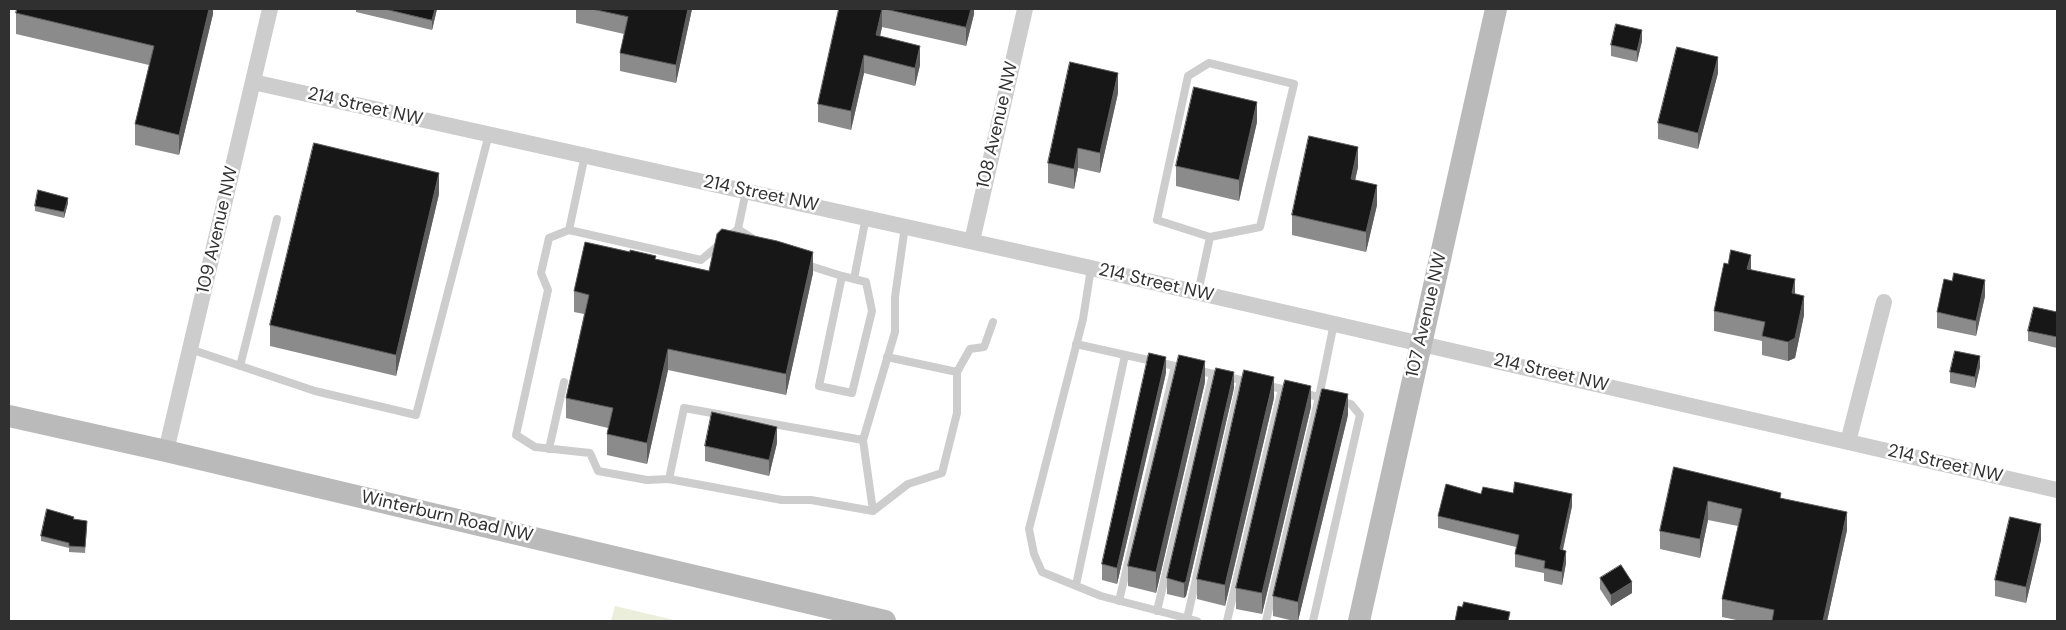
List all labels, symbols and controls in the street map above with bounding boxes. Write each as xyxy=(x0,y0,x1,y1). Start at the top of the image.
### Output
street label: 108 Avenue NW xyxy=(973,59,1023,191)
street label: 214 Street NW xyxy=(305,83,425,131)
street label: 109 Avenue NW xyxy=(193,164,243,296)
street label: 214 Street NW xyxy=(701,171,821,217)
street label: 107 Avenue NW xyxy=(1402,250,1452,380)
street label: 214 Street NW xyxy=(1096,259,1216,307)
street label: 214 Street NW xyxy=(1491,349,1611,397)
street label: 214 Street NW xyxy=(1885,440,2005,488)
street label: Winterburn Road NW xyxy=(359,487,535,547)

